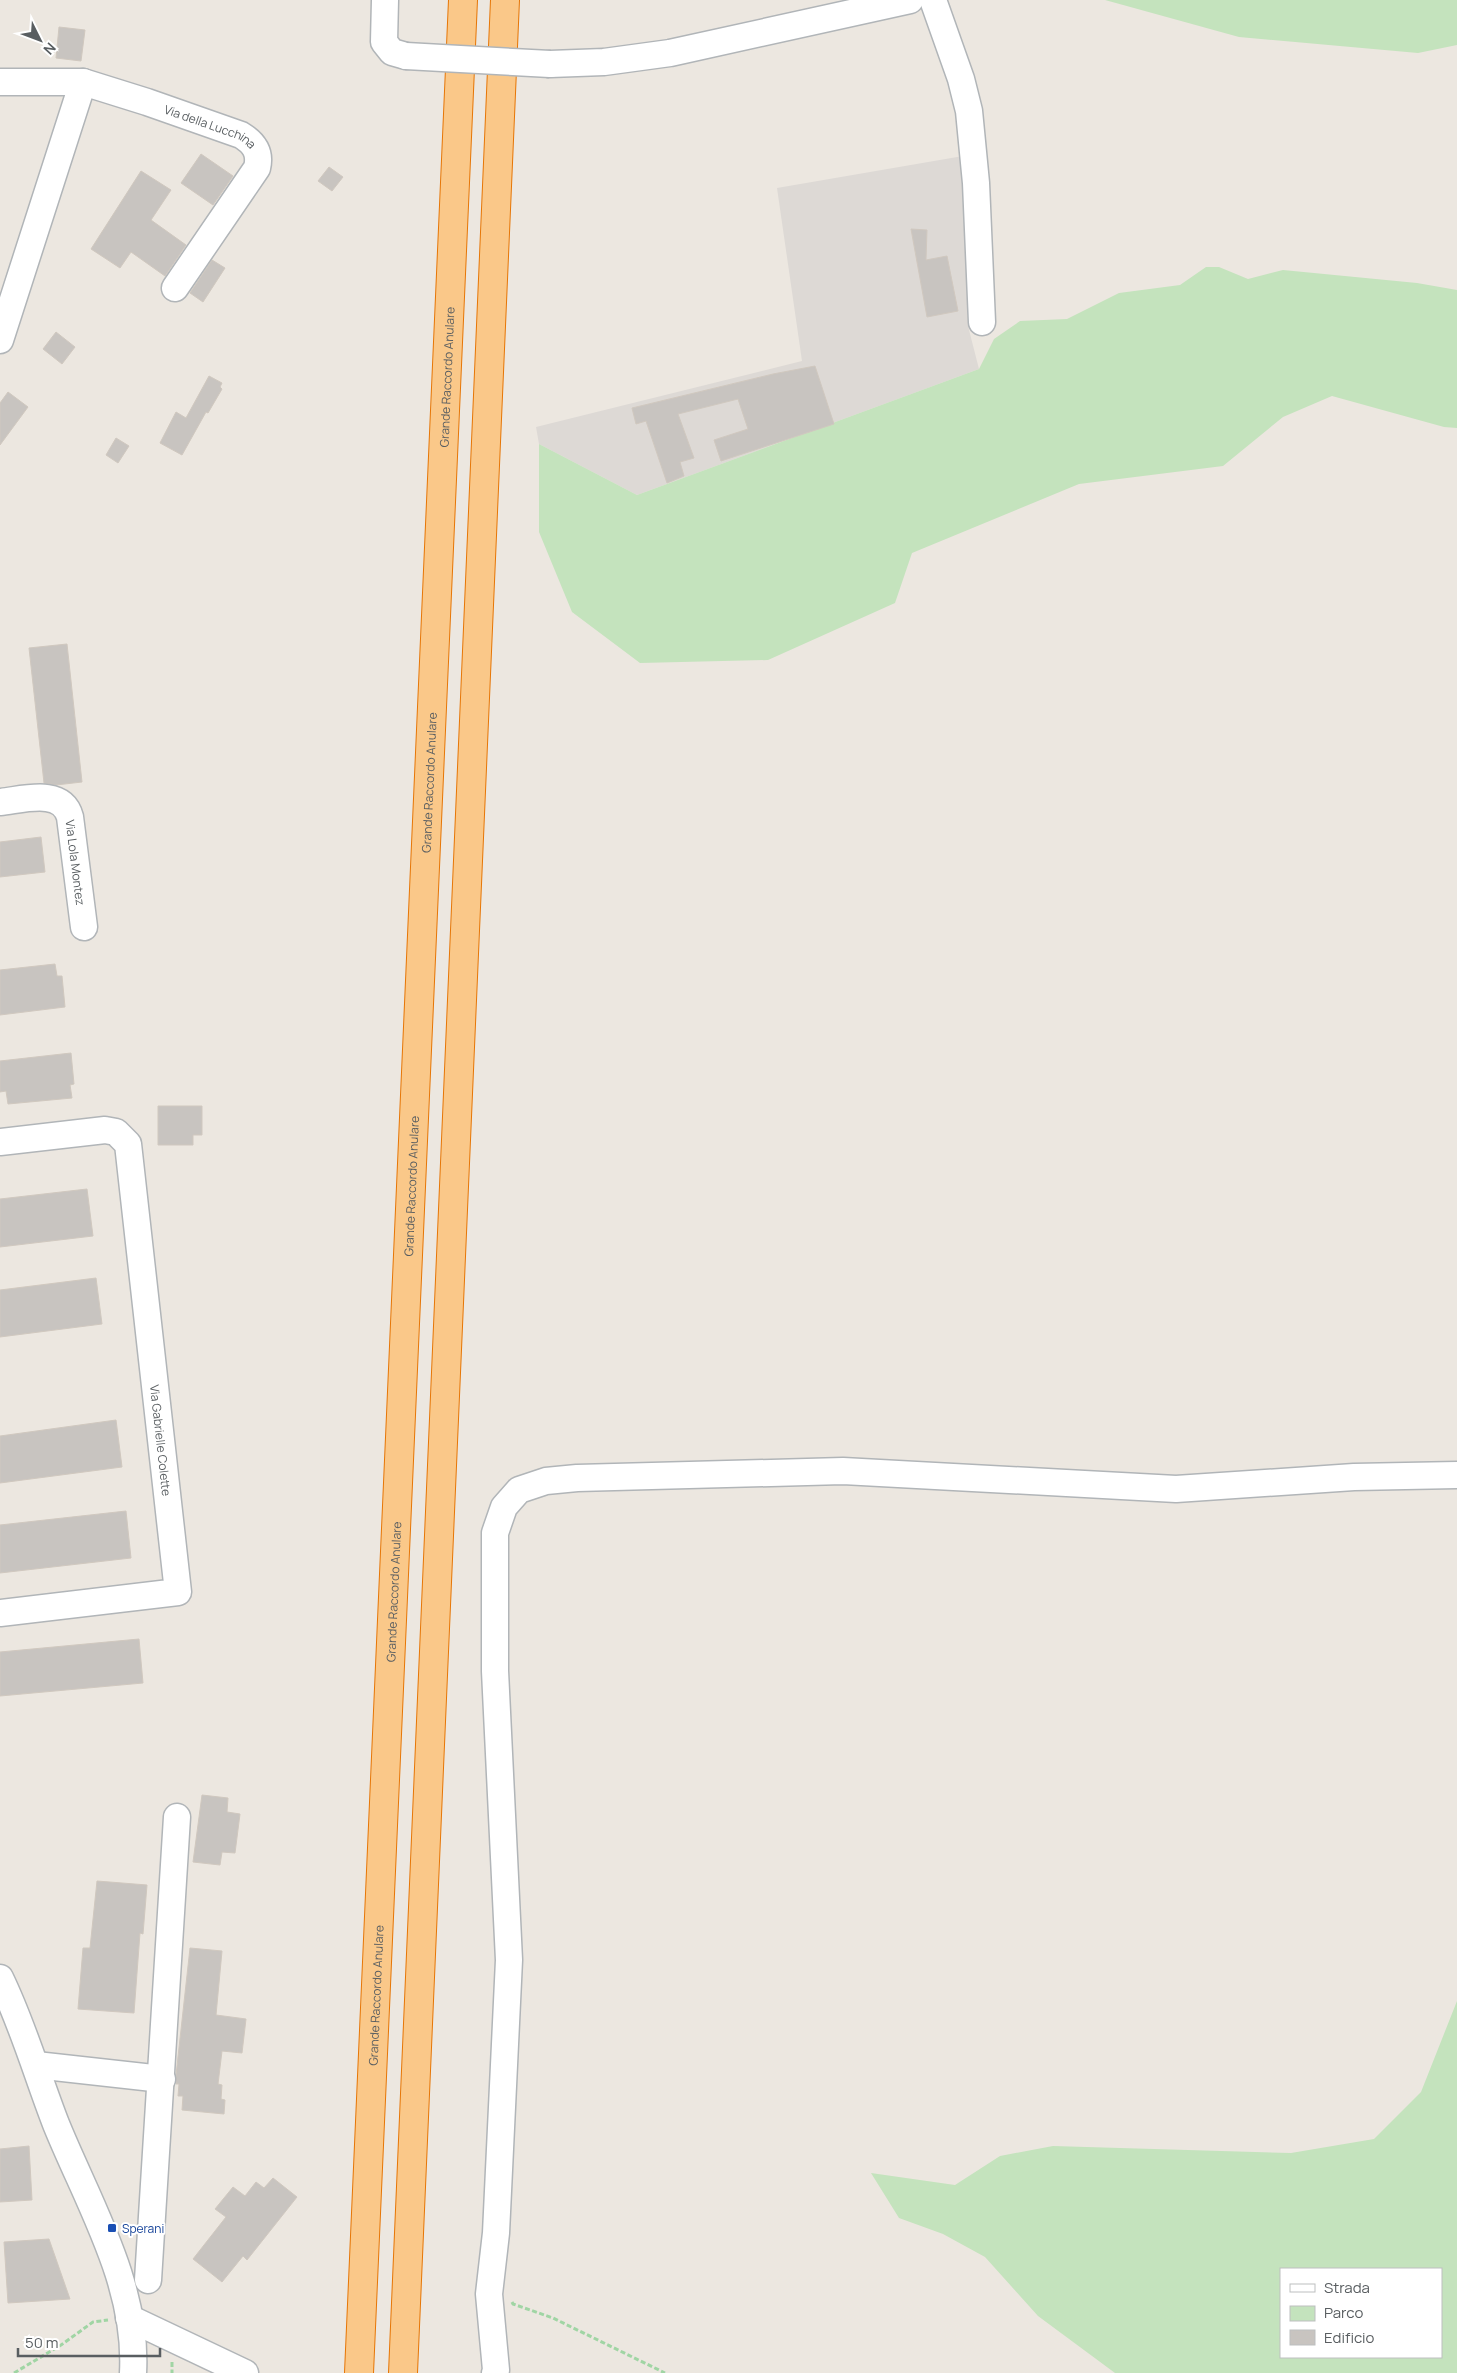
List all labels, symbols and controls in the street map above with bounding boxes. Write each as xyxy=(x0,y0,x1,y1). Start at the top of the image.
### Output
north arrow xyxy=(15,15,65,65)
text: N xyxy=(40,39,60,59)
street label: Via della Lucchina xyxy=(162,100,260,152)
street label: Grande Raccordo Anulare xyxy=(435,306,458,448)
street label: Grande Raccordo Anulare xyxy=(417,712,440,853)
street label: Via Lola Montez xyxy=(62,819,90,906)
street label: Grande Raccordo Anulare xyxy=(399,1116,423,1257)
street label: Via Gabrielle Colette xyxy=(146,1384,176,1497)
street label: Grande Raccordo Anulare xyxy=(382,1521,405,1662)
street label: Grande Raccordo Anulare xyxy=(364,1925,387,2066)
place label: Sperani xyxy=(122,2220,164,2237)
marker: Sperani xyxy=(106,2222,118,2234)
legend xyxy=(1280,2268,1442,2358)
text: Strada xyxy=(1324,2277,1370,2298)
text: Parco xyxy=(1324,2302,1363,2323)
scale bar xyxy=(18,2326,160,2358)
text: Edificio xyxy=(1324,2327,1375,2348)
text: 50 m xyxy=(25,2332,59,2353)

